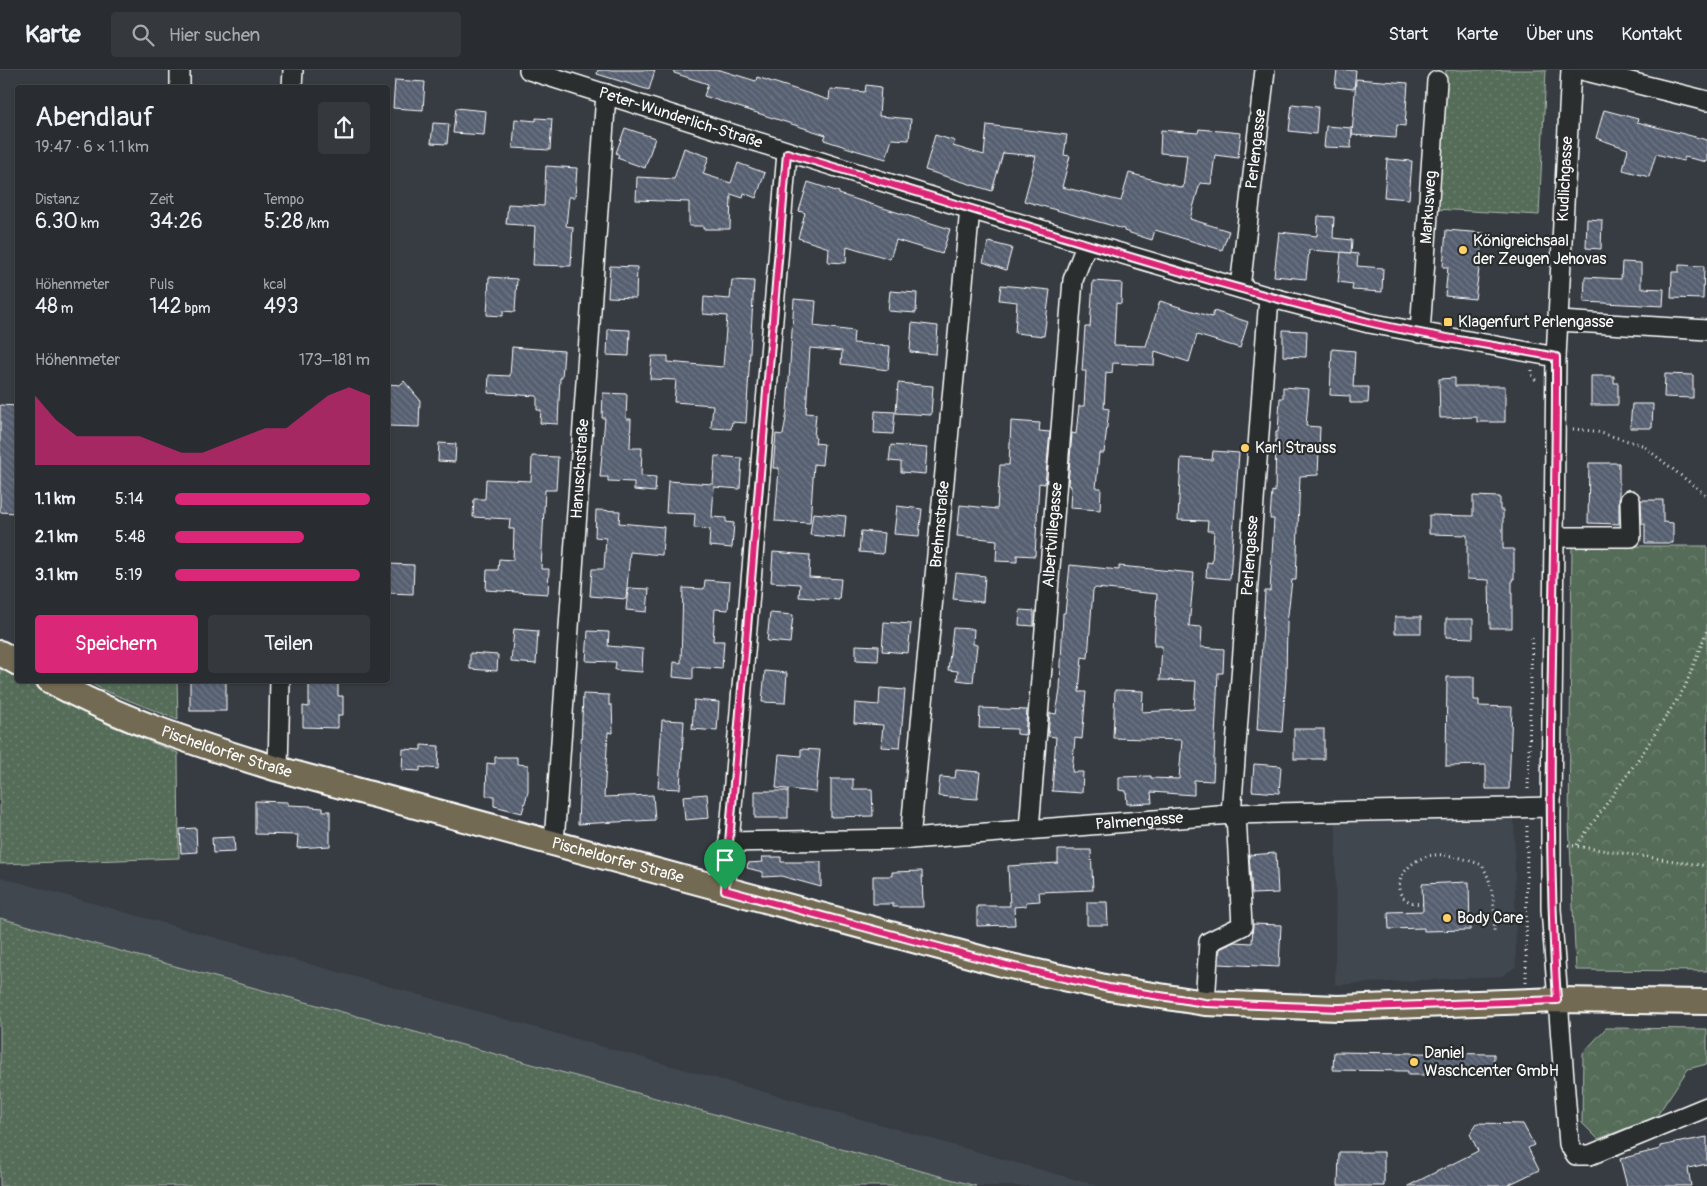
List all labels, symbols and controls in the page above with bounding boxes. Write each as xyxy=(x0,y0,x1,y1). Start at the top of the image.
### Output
search box xyxy=(111,12,461,57)
text: Karte xyxy=(25,20,81,49)
icon: search xyxy=(129,21,157,49)
text: Hier suchen xyxy=(169,23,260,47)
text: Start xyxy=(1388,23,1428,46)
text: Karte xyxy=(1456,23,1498,46)
text: Über uns xyxy=(1526,23,1593,46)
text: Kontakt xyxy=(1621,23,1682,46)
street label: Peter-Wunderlich-Straße xyxy=(596,83,765,153)
text: Abendlauf xyxy=(35,100,154,135)
button: share xyxy=(318,102,370,154)
street label: Perlengasse xyxy=(1241,108,1270,190)
street label: Kudlichgasse xyxy=(1553,136,1577,222)
text: 19:47 · 6 × 1.1 km xyxy=(35,137,149,157)
street label: Markusweg xyxy=(1416,170,1441,245)
text: Distanz xyxy=(35,191,79,208)
text: Zeit xyxy=(149,191,174,208)
text: Tempo xyxy=(264,191,304,208)
text: 6.30 xyxy=(35,208,78,235)
text: 34:26 xyxy=(149,208,203,235)
text: 5:28 xyxy=(264,208,303,235)
text: km xyxy=(78,215,99,232)
text: /km xyxy=(303,215,329,232)
place label: Königreichsaal der Zeugen Jehovas xyxy=(1473,231,1607,269)
marker: Königreichsaal der Zeugen Jehovas xyxy=(1457,244,1469,256)
text: Höhenmeter xyxy=(35,276,110,293)
text: Puls xyxy=(149,276,174,293)
text: kcal xyxy=(264,276,286,293)
text: 48 xyxy=(35,293,58,320)
text: 142 xyxy=(149,293,181,320)
text: 493 xyxy=(264,293,298,320)
text: m xyxy=(58,300,73,317)
text: bpm xyxy=(181,300,210,317)
place label: Klagenfurt Perlengasse xyxy=(1458,312,1614,332)
marker: Klagenfurt Perlengasse xyxy=(1442,316,1454,328)
text: Höhenmeter xyxy=(35,350,120,370)
text: 173–181 m xyxy=(299,350,370,370)
street label: Hanuschstraße xyxy=(567,418,593,520)
place label: Karl Strauss xyxy=(1255,438,1336,458)
marker: Karl Strauss xyxy=(1239,442,1251,454)
street label: Brehmstraße xyxy=(926,480,954,569)
street label: Albertvillegasse xyxy=(1038,481,1067,588)
text: 1.1 km xyxy=(35,489,75,509)
text: 5:14 xyxy=(115,489,143,509)
street label: Perlengasse xyxy=(1237,515,1263,597)
text: 2.1 km xyxy=(35,527,78,547)
text: 5:48 xyxy=(115,527,145,547)
text: 3.1 km xyxy=(35,565,78,585)
text: 5:19 xyxy=(115,565,142,585)
button: Speichern xyxy=(35,615,198,673)
button: Teilen xyxy=(208,615,370,673)
street label: Pischeldorfer Straße xyxy=(158,721,294,782)
street label: Palmengasse xyxy=(1095,808,1184,835)
street label: Pischeldorfer Straße xyxy=(549,833,686,888)
pin xyxy=(704,839,746,890)
icon: arrive xyxy=(711,846,739,874)
place label: Body Care xyxy=(1457,908,1523,928)
marker: Body Care xyxy=(1441,912,1453,924)
place label: Daniel Waschcenter GmbH xyxy=(1424,1043,1559,1081)
marker: Daniel Waschcenter GmbH xyxy=(1408,1056,1420,1068)

